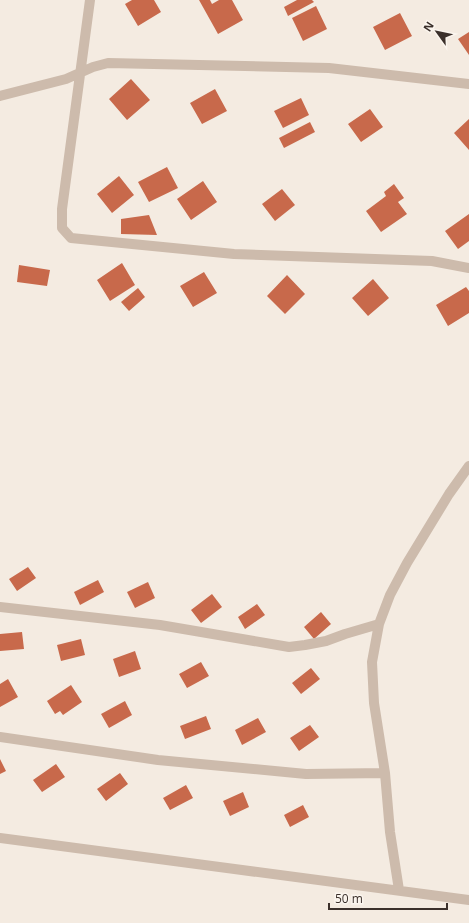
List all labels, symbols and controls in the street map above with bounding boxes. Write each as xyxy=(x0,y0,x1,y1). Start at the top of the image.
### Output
north arrow xyxy=(417,12,457,52)
text: N xyxy=(419,18,437,34)
scale bar xyxy=(329,885,447,911)
text: 50 m xyxy=(335,890,363,907)

